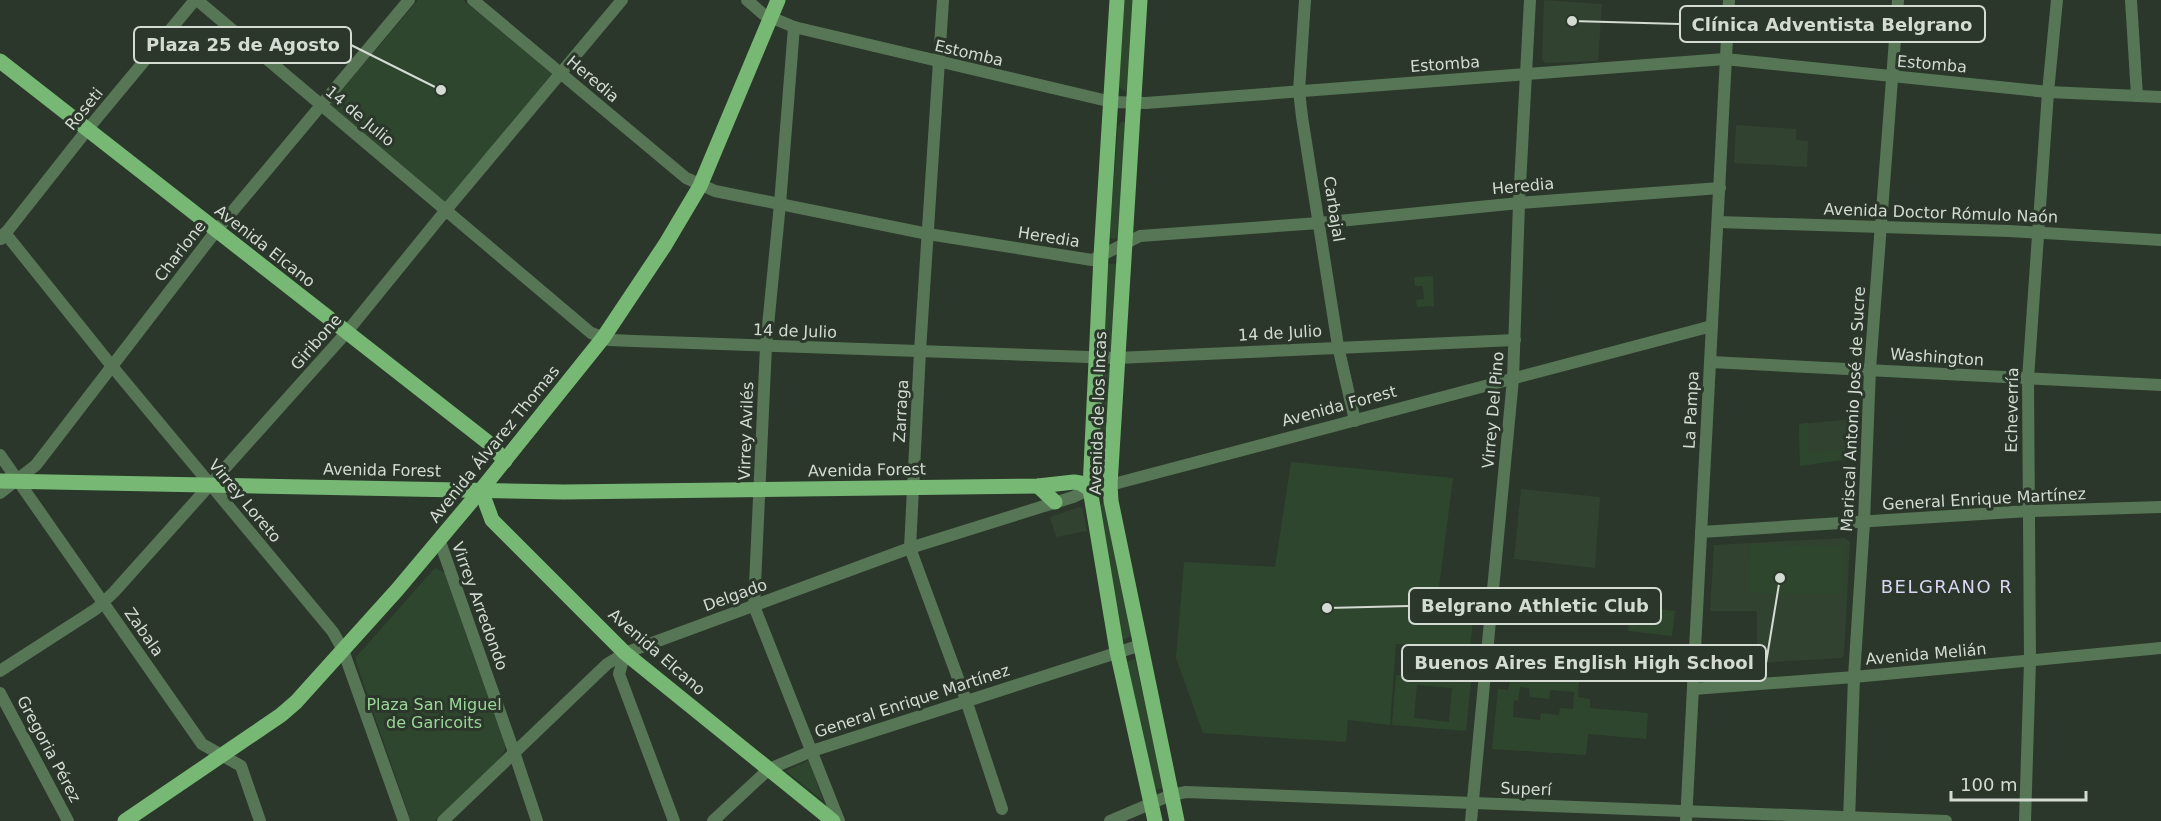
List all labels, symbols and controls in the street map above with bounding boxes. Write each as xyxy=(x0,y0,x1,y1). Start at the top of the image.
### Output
callout: Clínica Adventista Belgrano xyxy=(1680,6,1985,42)
text: Clínica Adventista Belgrano xyxy=(1692,14,1972,35)
callout: Plaza 25 de Agosto xyxy=(134,27,351,63)
text: Plaza 25 de Agosto xyxy=(146,34,340,55)
street label: Estomba xyxy=(933,36,1005,70)
street label: Estomba xyxy=(1896,51,1968,77)
street label: Heredia xyxy=(563,52,623,106)
street label: Estomba xyxy=(1409,52,1481,76)
street label: 14 de Julio xyxy=(322,82,398,150)
street label: Roseti xyxy=(61,84,107,134)
street label: Heredia xyxy=(1491,174,1555,198)
street label: Carbajal xyxy=(1319,175,1349,243)
street label: Avenida Doctor Rómulo Naón xyxy=(1823,199,2059,227)
street label: Avenida Elcano xyxy=(211,201,319,291)
street label: Charlone xyxy=(150,217,210,285)
street label: Heredia xyxy=(1017,223,1081,251)
street label: Mariscal Antonio José de Sucre xyxy=(1837,286,1869,532)
street label: Giribone xyxy=(287,310,345,374)
street label: 14 de Julio xyxy=(753,320,837,342)
street label: 14 de Julio xyxy=(1238,321,1322,345)
street label: Avenida de los Incas xyxy=(1086,331,1110,495)
street label: Washington xyxy=(1889,344,1985,370)
street label: Virrey Del Pino xyxy=(1478,351,1508,469)
street label: Avenida Álvarez Thomas xyxy=(425,362,563,526)
street label: Echeverría xyxy=(2002,367,2022,453)
street label: La Pampa xyxy=(1679,371,1703,449)
street label: Zarraga xyxy=(890,379,912,443)
street label: Virrey Avilés xyxy=(735,381,757,481)
street label: Avenida Forest xyxy=(1280,382,1398,430)
street label: Virrey Loreto xyxy=(205,456,285,546)
street label: Avenida Forest xyxy=(323,459,441,481)
street label: Avenida Forest xyxy=(808,459,926,481)
street label: General Enrique Martínez xyxy=(1882,484,2086,514)
street label: Virrey Arredondo xyxy=(448,539,512,673)
street label: Delgado xyxy=(700,575,770,615)
district label: BELGRANO R xyxy=(1881,576,2013,597)
callout: Belgrano Athletic Club xyxy=(1409,588,1661,624)
text: Belgrano Athletic Club xyxy=(1421,595,1649,616)
street label: Zabala xyxy=(120,604,168,660)
street label: Avenida Elcano xyxy=(605,605,709,699)
street label: Avenida Melián xyxy=(1865,639,1987,669)
callout: Buenos Aires English High School xyxy=(1402,645,1766,681)
text: Buenos Aires English High School xyxy=(1414,652,1754,673)
street label: General Enrique Martínez xyxy=(812,660,1012,742)
street label: Gregoria Pérez xyxy=(13,693,85,805)
park label: Plaza San Miguel de Garicoits xyxy=(366,695,502,732)
scale bar xyxy=(1951,764,2086,802)
text: 100 m xyxy=(1960,774,2018,795)
street label: Superí xyxy=(1500,779,1553,799)

